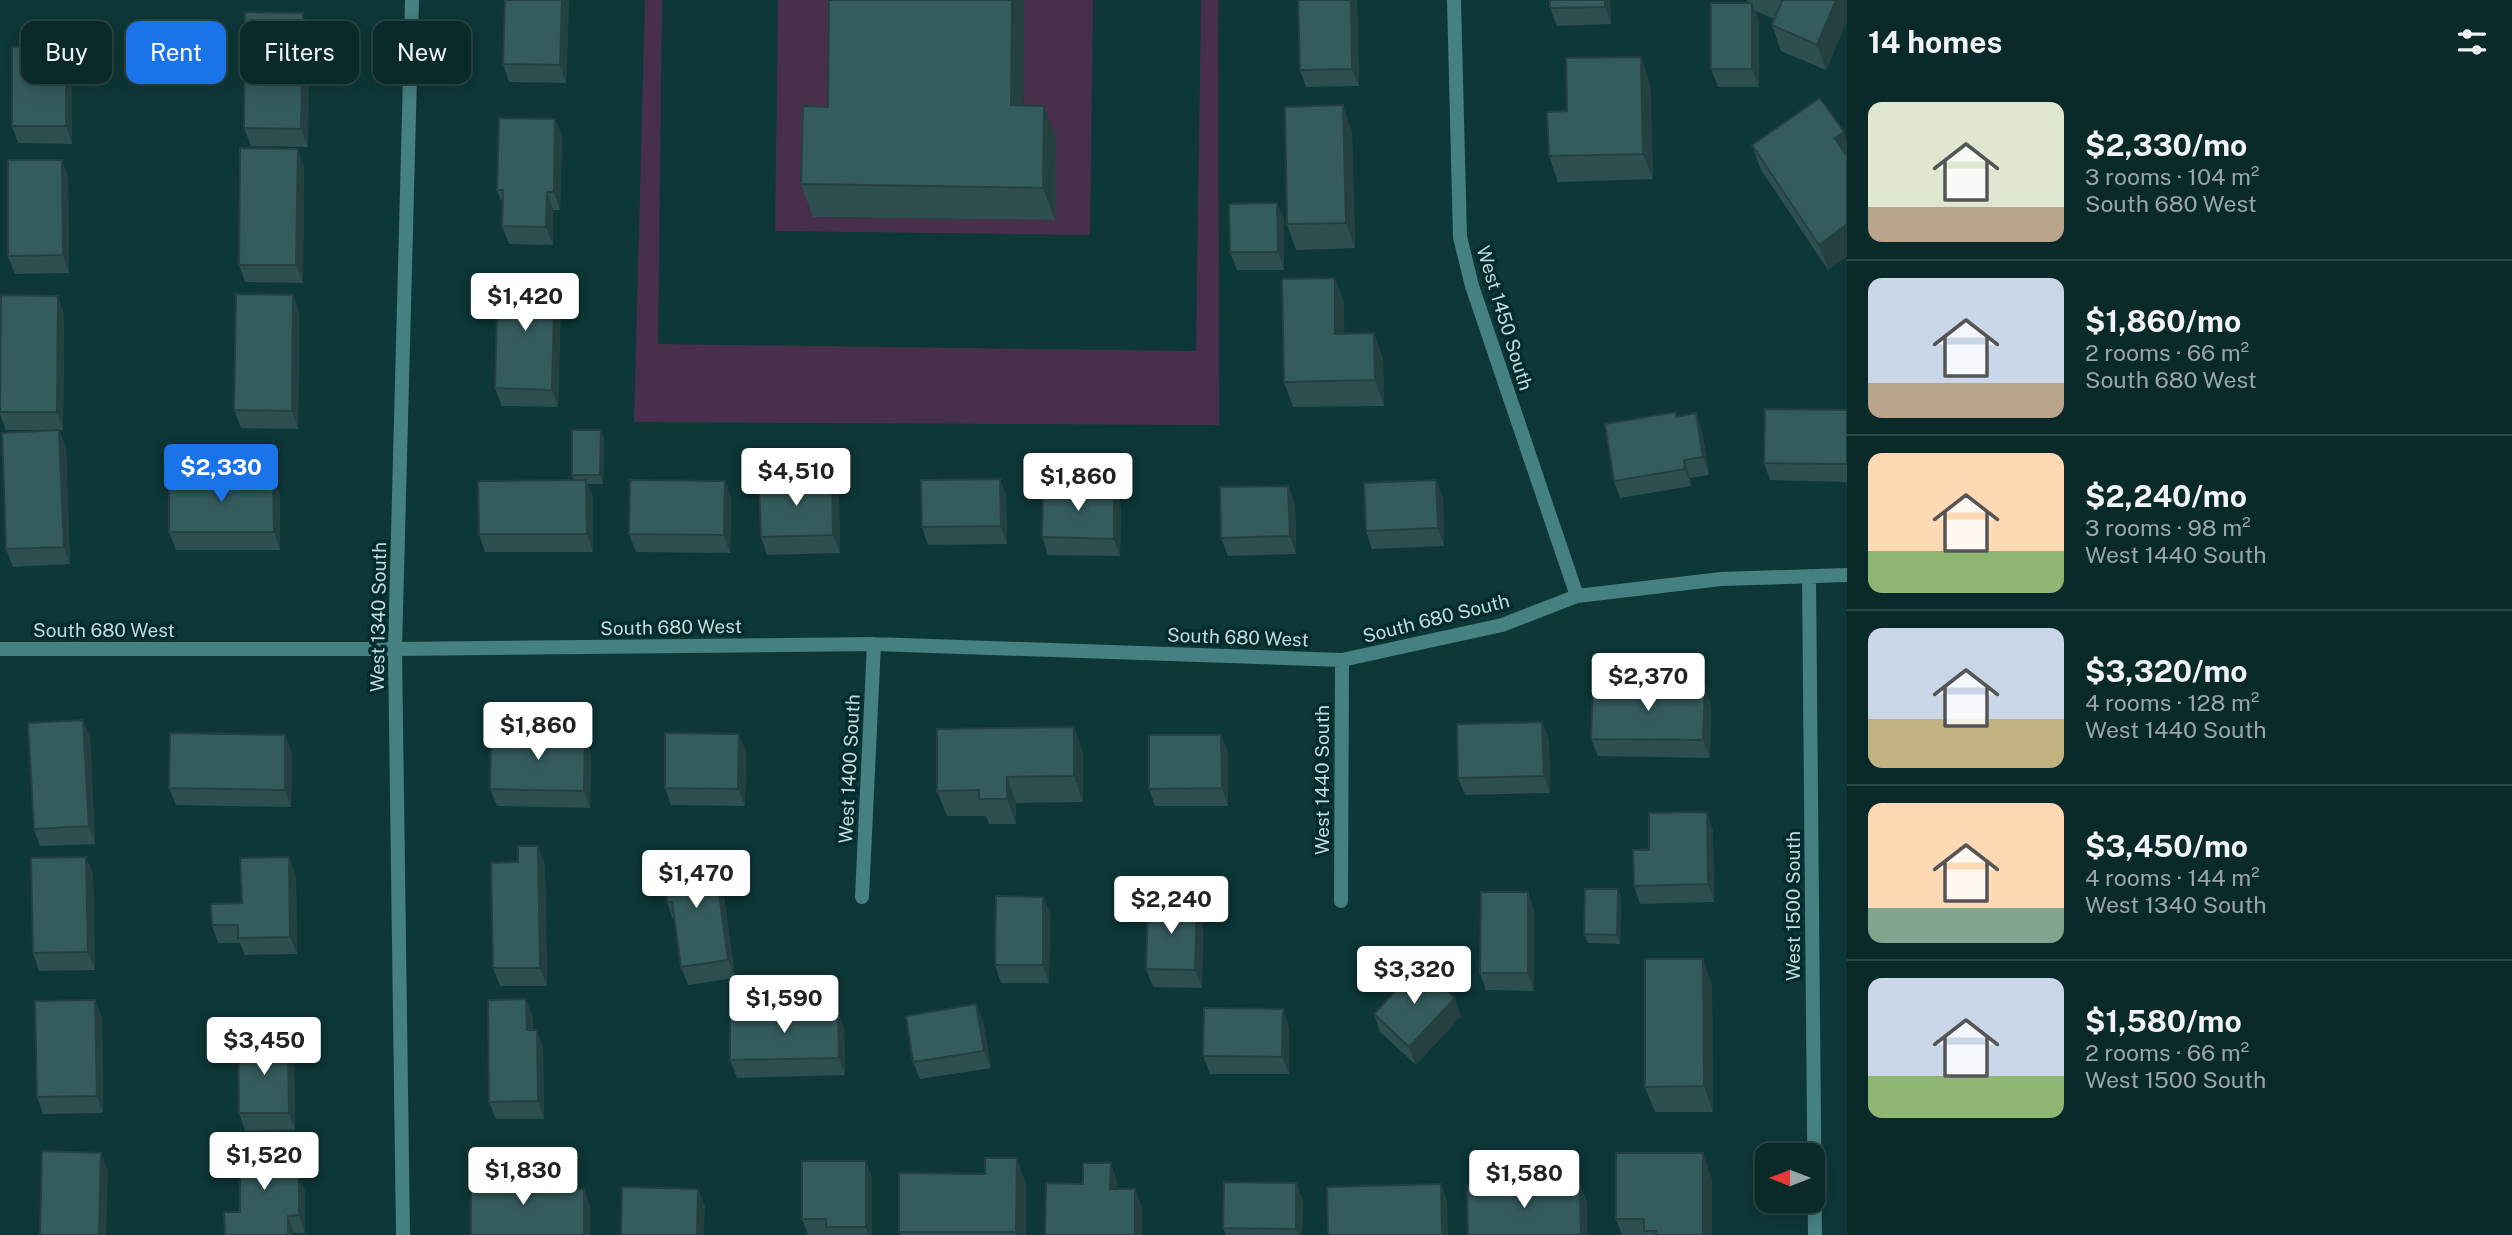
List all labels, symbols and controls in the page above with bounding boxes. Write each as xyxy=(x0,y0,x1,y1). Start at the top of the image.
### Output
chip: Buy xyxy=(21,21,112,84)
chip: Rent xyxy=(126,21,226,84)
chip: Filters xyxy=(240,21,359,84)
chip: New xyxy=(373,21,471,84)
icon: filters xyxy=(2453,23,2491,61)
text: 14 homes xyxy=(1868,24,2002,60)
text: $2,330/mo xyxy=(2085,127,2247,163)
icon: home xyxy=(1924,130,2008,214)
text: 3 rooms · 104 m² xyxy=(2085,163,2259,190)
text: South 680 West xyxy=(2085,190,2257,217)
street label: West 1450 South xyxy=(1473,243,1537,393)
pin: $1,420 xyxy=(468,274,582,333)
text: $1,420 xyxy=(487,282,563,309)
text: $1,860/mo xyxy=(2085,303,2241,339)
icon: home xyxy=(1924,306,2008,390)
text: 2 rooms · 66 m² xyxy=(2085,339,2249,366)
text: South 680 West xyxy=(2085,366,2257,393)
pin: $2,330 xyxy=(164,444,278,504)
pin: $4,510 xyxy=(739,448,853,508)
text: $2,330 xyxy=(180,453,262,480)
pin: $1,860 xyxy=(1021,454,1135,513)
text: $4,510 xyxy=(757,457,835,484)
text: $1,860 xyxy=(1039,462,1117,489)
text: $2,240/mo xyxy=(2085,478,2247,514)
icon: home xyxy=(1924,481,2008,565)
text: 3 rooms · 98 m² xyxy=(2085,514,2251,541)
text: West 1440 South xyxy=(2085,541,2267,568)
street label: West 1340 South xyxy=(366,542,390,692)
street label: South 680 South xyxy=(1360,589,1512,647)
street label: South 680 West xyxy=(600,615,742,639)
street label: South 680 West xyxy=(33,619,175,641)
street label: South 680 West xyxy=(1167,624,1309,650)
text: $3,320/mo xyxy=(2085,653,2248,689)
pin: $2,370 xyxy=(1591,654,1705,713)
icon: home xyxy=(1924,656,2008,740)
text: $2,370 xyxy=(1608,662,1688,689)
text: 4 rooms · 128 m² xyxy=(2085,689,2259,716)
street label: West 1400 South xyxy=(834,694,864,844)
pin: $1,860 xyxy=(481,702,595,762)
street label: West 1440 South xyxy=(1311,705,1333,855)
text: $1,860 xyxy=(499,711,577,738)
text: West 1440 South xyxy=(2085,716,2267,743)
text: $3,450/mo xyxy=(2085,828,2248,864)
street label: West 1500 South xyxy=(1782,831,1804,981)
icon: home xyxy=(1924,831,2008,915)
pin: $1,470 xyxy=(639,850,753,910)
text: $1,470 xyxy=(658,859,734,886)
text: 4 rooms · 144 m² xyxy=(2085,864,2260,891)
pin: $2,240 xyxy=(1114,876,1228,936)
text: $2,240 xyxy=(1130,885,1212,912)
text: West 1340 South xyxy=(2085,891,2267,918)
pin: $3,320 xyxy=(1357,946,1471,1006)
text: $3,320 xyxy=(1373,955,1455,982)
pin: $1,590 xyxy=(727,976,841,1035)
text: $1,590 xyxy=(745,984,823,1011)
text: $1,580/mo xyxy=(2085,1003,2242,1039)
icon: home xyxy=(1924,1006,2008,1090)
pin: $3,450 xyxy=(207,1018,321,1077)
text: $3,450 xyxy=(223,1026,305,1053)
text: 2 rooms · 66 m² xyxy=(2085,1039,2249,1066)
text: West 1500 South xyxy=(2085,1066,2266,1093)
pin: $1,520 xyxy=(207,1132,321,1192)
text: $1,520 xyxy=(226,1141,302,1168)
north arrow xyxy=(1755,1143,1825,1213)
map controls xyxy=(1755,1143,1825,1213)
pin: $1,830 xyxy=(466,1148,580,1207)
pin: $1,580 xyxy=(1467,1150,1581,1210)
text: $1,830 xyxy=(484,1156,562,1183)
text: $1,580 xyxy=(1485,1159,1563,1186)

